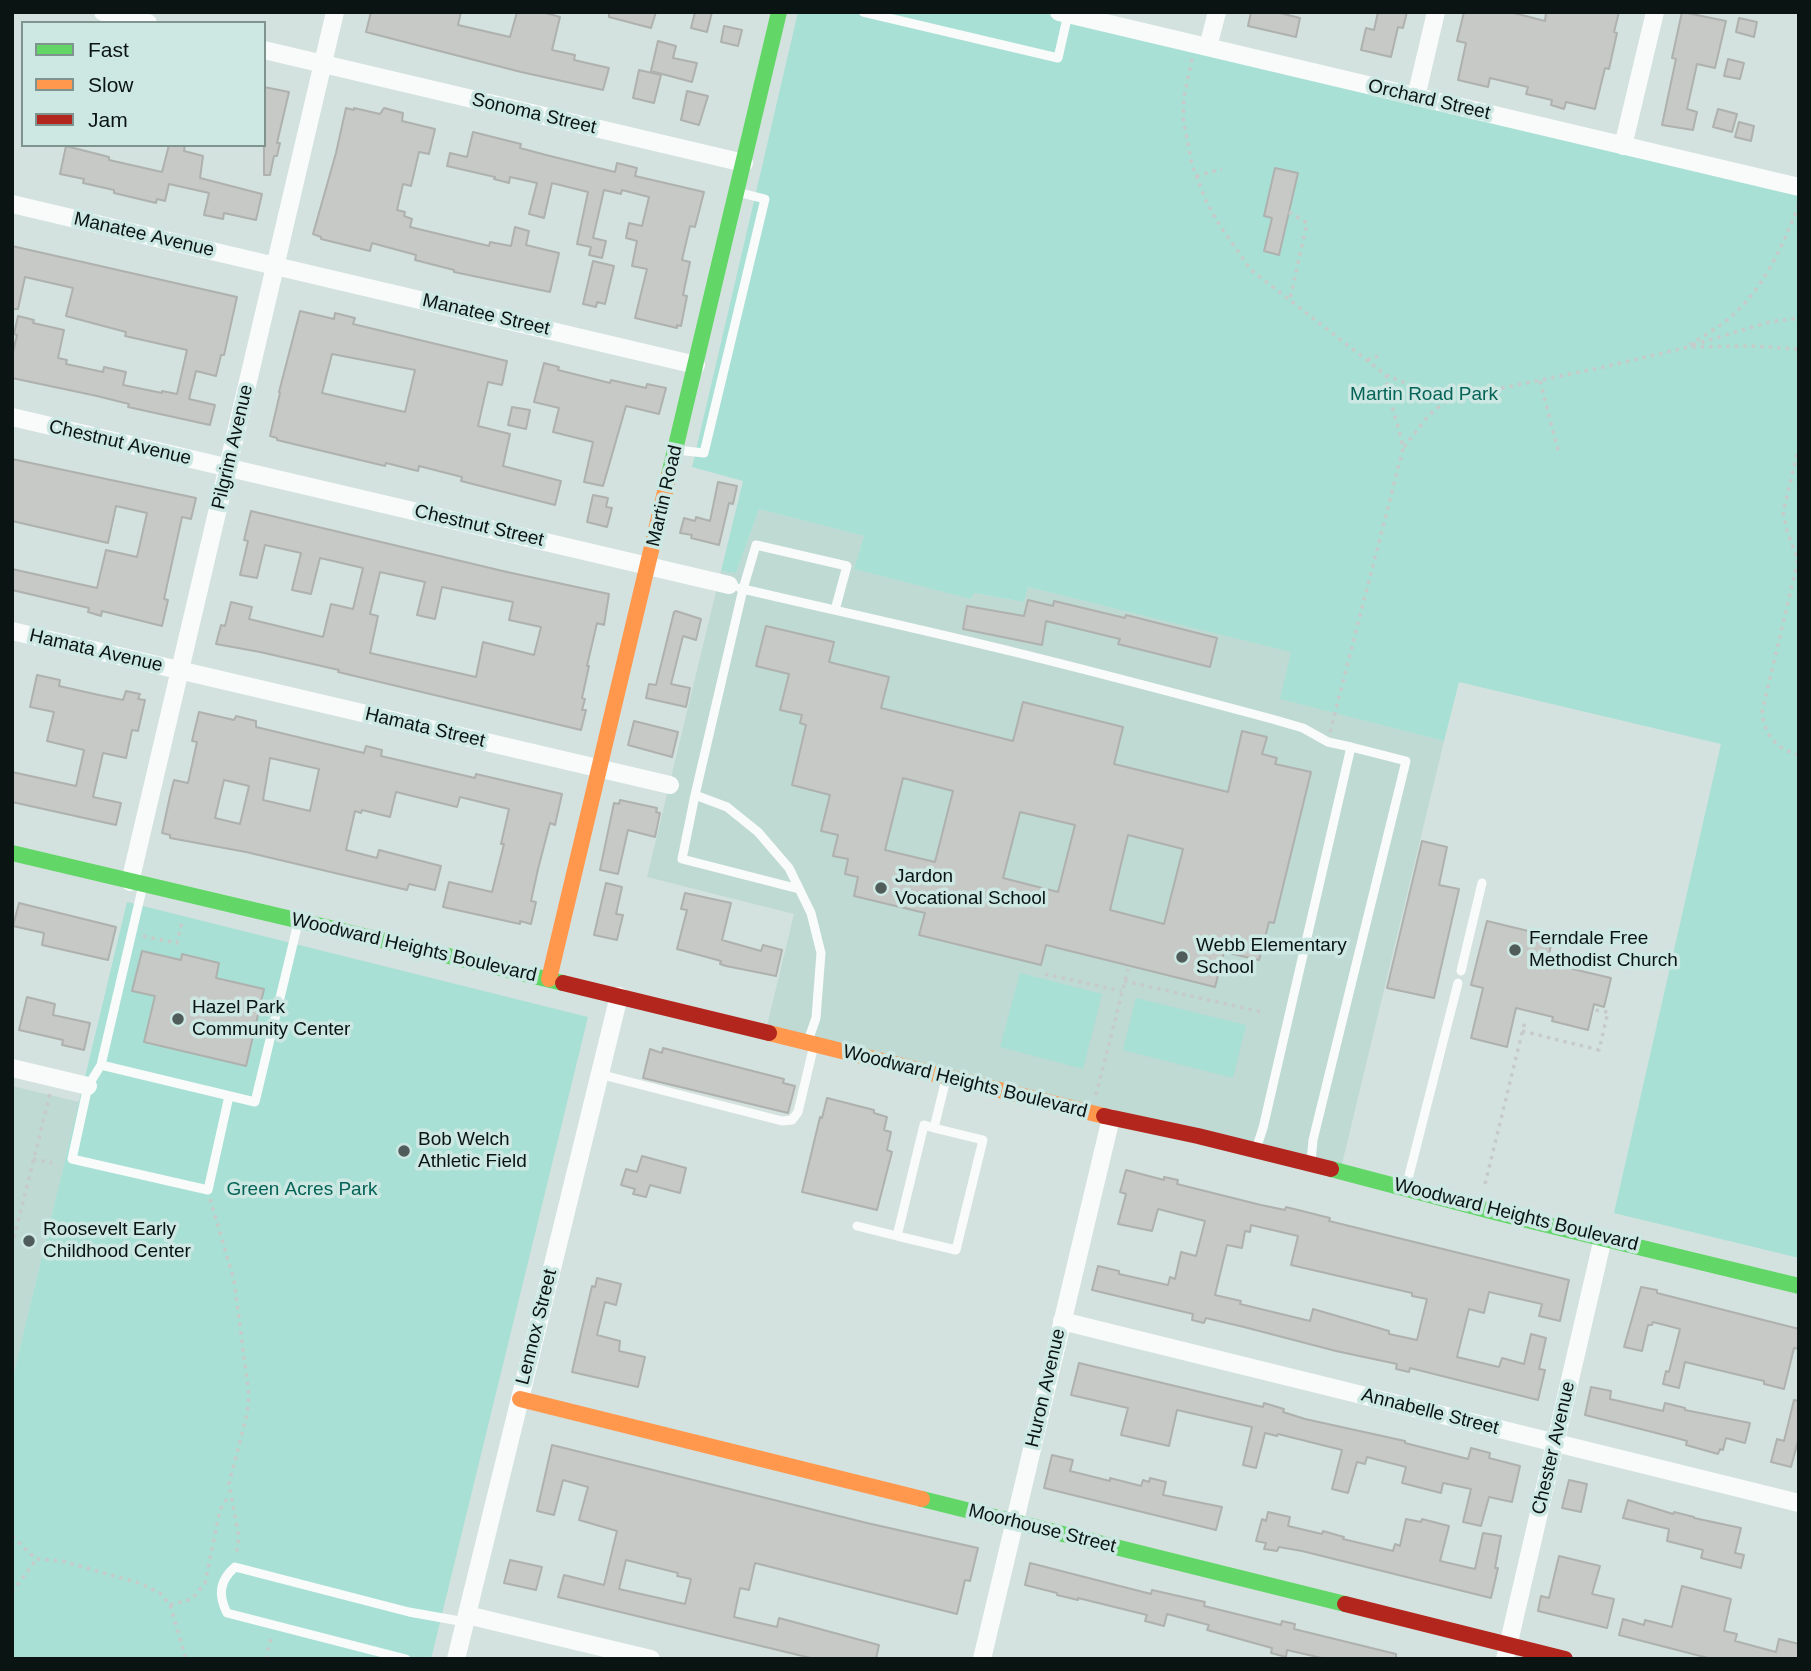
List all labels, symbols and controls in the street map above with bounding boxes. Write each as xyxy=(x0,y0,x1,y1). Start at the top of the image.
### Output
legend xyxy=(21,21,266,147)
text: Fast xyxy=(88,38,129,61)
text: Slow xyxy=(88,73,134,96)
street label: Orchard Street xyxy=(1366,75,1492,125)
street label: Sonoma Street xyxy=(470,89,598,139)
text: Jam xyxy=(88,108,128,131)
street label: Manatee Avenue xyxy=(72,208,216,262)
street label: Manatee Street xyxy=(420,289,552,341)
street label: Pilgrim Avenue xyxy=(208,382,258,512)
park label: Martin Road Park xyxy=(1350,384,1498,406)
street label: Chestnut Avenue xyxy=(47,416,193,470)
street label: Martin Road xyxy=(642,443,688,549)
street label: Chestnut Street xyxy=(412,500,546,552)
street label: Hamata Avenue xyxy=(27,625,165,677)
street label: Hamata Street xyxy=(363,703,487,753)
place label: Jardon Vocational School xyxy=(895,866,1046,910)
marker: Jardon Vocational School xyxy=(873,880,889,896)
street label: Woodward Heights Boulevard xyxy=(289,909,539,987)
place label: Ferndale Free Methodist Church xyxy=(1529,928,1678,972)
place label: Webb Elementary School xyxy=(1196,935,1347,979)
marker: Ferndale Free Methodist Church xyxy=(1507,942,1523,958)
marker: Webb Elementary School xyxy=(1174,949,1190,965)
place label: Hazel Park Community Center xyxy=(192,997,350,1041)
marker: Hazel Park Community Center xyxy=(170,1011,186,1027)
street label: Woodward Heights Boulevard xyxy=(840,1041,1090,1123)
place label: Bob Welch Athletic Field xyxy=(418,1129,527,1173)
marker: Bob Welch Athletic Field xyxy=(396,1143,412,1159)
street label: Woodward Heights Boulevard xyxy=(1391,1174,1641,1256)
park label: Green Acres Park xyxy=(227,1179,377,1201)
place label: Roosevelt Early Childhood Center xyxy=(43,1219,191,1263)
marker: Roosevelt Early Childhood Center xyxy=(21,1233,37,1249)
street label: Lennox Street xyxy=(512,1267,562,1387)
street label: Huron Avenue xyxy=(1021,1326,1071,1450)
street label: Chester Avenue xyxy=(1528,1379,1580,1517)
street label: Annabelle Street xyxy=(1359,1384,1501,1440)
street label: Moorhouse Street xyxy=(966,1500,1118,1558)

